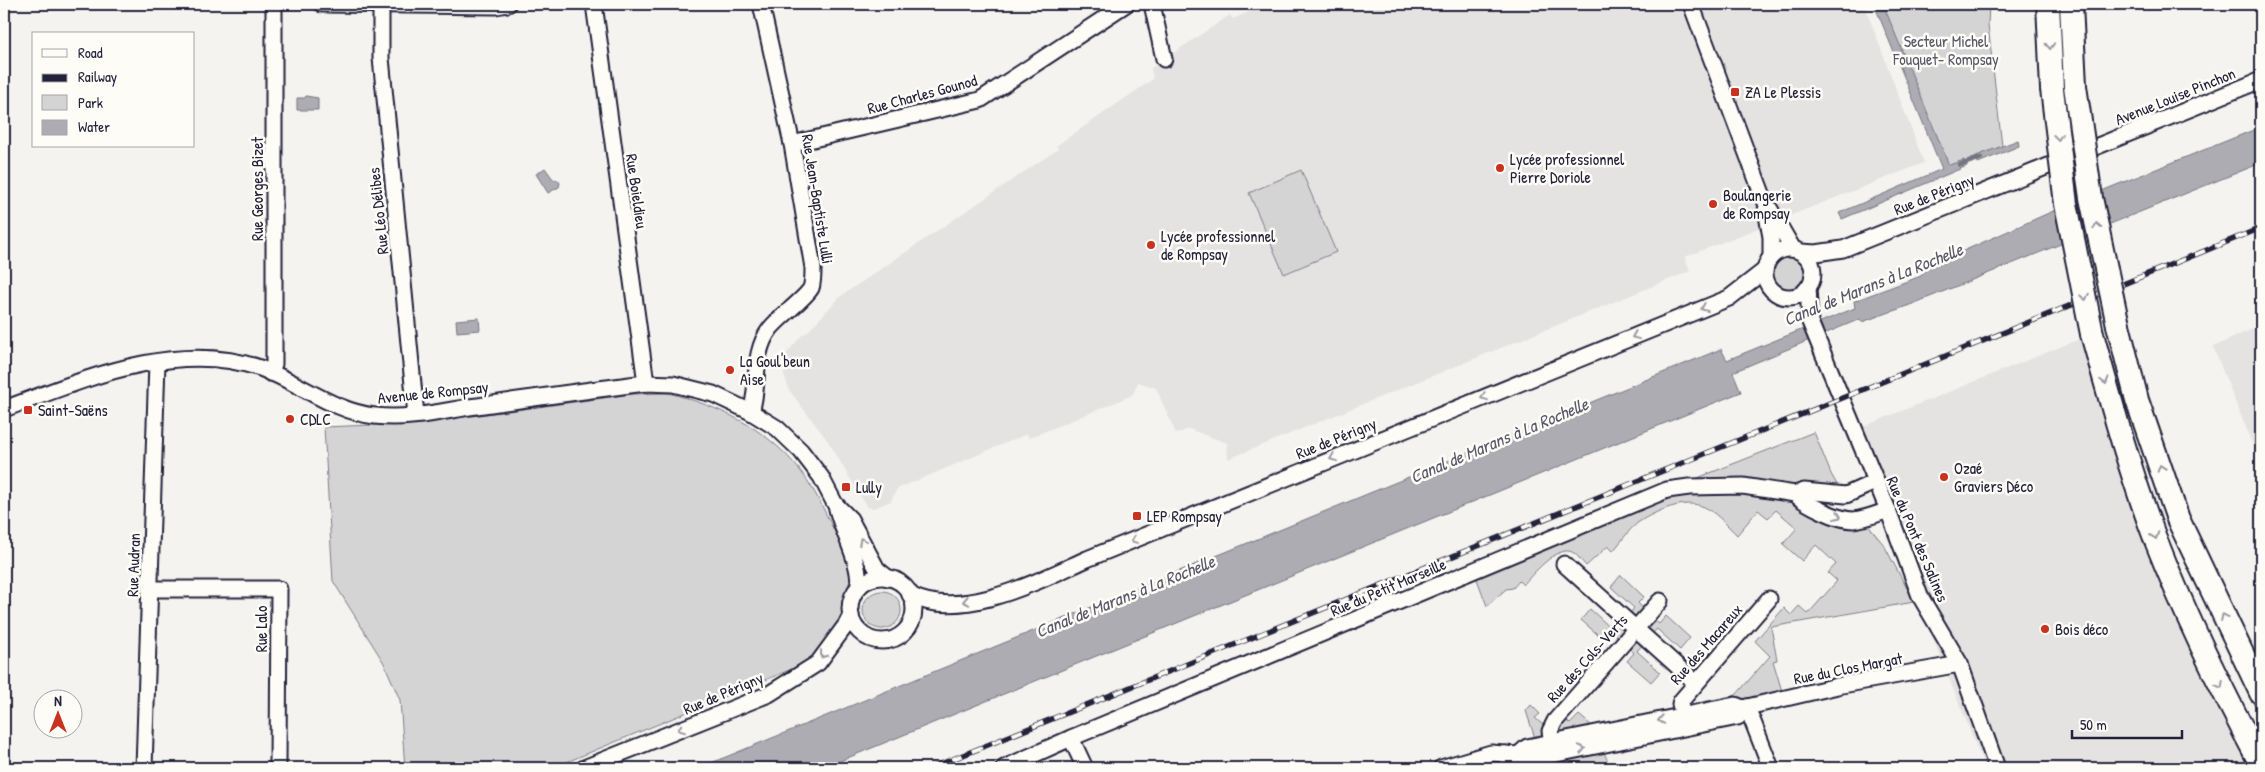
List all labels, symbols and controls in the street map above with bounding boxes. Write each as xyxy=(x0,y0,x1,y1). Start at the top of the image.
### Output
park label: Secteur Michel Fouquet- Rompsay xyxy=(1892,30,1999,70)
legend xyxy=(32,32,195,148)
text: Road xyxy=(78,42,103,63)
one-way arrow xyxy=(2045,42,2056,50)
street label: Avenue Louise Pinchon xyxy=(2112,62,2238,130)
text: Railway xyxy=(78,66,117,87)
street label: Rue Charles Gounod xyxy=(865,69,979,119)
place label: ZA Le Plessis xyxy=(1745,81,1821,103)
marker: ZA Le Plessis xyxy=(1729,86,1741,98)
text: Park xyxy=(78,92,103,113)
text: Water xyxy=(78,116,110,137)
street label: Rue Jean-Baptiste Lulli xyxy=(797,133,839,265)
one-way arrow xyxy=(2052,133,2063,141)
street label: Rue Georges Bizet xyxy=(246,136,268,241)
place label: Lycée professionnel Pierre Doriole xyxy=(1510,148,1625,188)
street label: Rue Boieldieu xyxy=(621,152,653,230)
marker: Lycée professionnel Pierre Doriole xyxy=(1494,162,1506,174)
street label: Rue Léo Délibes xyxy=(363,167,393,255)
street label: Rue de Périgny xyxy=(1891,168,1978,220)
place label: Boulangerie de Rompsay xyxy=(1723,184,1792,224)
marker: Boulangerie de Rompsay xyxy=(1707,198,1719,210)
one-way arrow xyxy=(2092,222,2103,231)
place label: Lycée professionnel de Rompsay xyxy=(1161,225,1276,265)
water label: Canal de Marans à La Rochelle xyxy=(1780,236,1967,331)
marker: Lycée professionnel de Rompsay xyxy=(1145,239,1157,251)
one-way arrow xyxy=(2079,293,2089,302)
one-way arrow xyxy=(1700,302,1709,312)
one-way arrow xyxy=(1631,330,1640,341)
place label: La Goul'beun Aise xyxy=(740,350,810,390)
marker: La Goul'beun Aise xyxy=(724,364,736,376)
street label: Avenue de Rompsay xyxy=(377,375,490,409)
one-way arrow xyxy=(2100,377,2110,385)
water label: Canal de Marans à La Rochelle xyxy=(1406,391,1593,489)
one-way arrow xyxy=(1480,391,1489,401)
place label: Saint-Saëns xyxy=(38,399,108,421)
marker: Saint-Saëns xyxy=(22,404,34,416)
place label: CDLC xyxy=(300,408,331,430)
street label: Rue de Périgny xyxy=(1293,412,1380,464)
marker: CDLC xyxy=(284,413,296,425)
one-way arrow xyxy=(1329,452,1338,462)
place label: Ozaé Graviers Déco xyxy=(1954,457,2034,497)
one-way arrow xyxy=(2156,465,2166,473)
marker: Ozaé Graviers Déco xyxy=(1938,471,1950,483)
street label: Rue du Pont des Salines xyxy=(1882,473,1954,605)
place label: Lully xyxy=(856,476,882,498)
marker: Lully xyxy=(840,481,852,493)
place label: LEP Rompsay xyxy=(1147,505,1222,527)
marker: LEP Rompsay xyxy=(1131,510,1143,522)
one-way arrow xyxy=(1833,510,1842,520)
one-way arrow xyxy=(2149,531,2159,540)
street label: Rue Audran xyxy=(121,533,145,597)
one-way arrow xyxy=(1130,533,1139,544)
one-way arrow xyxy=(858,537,868,546)
water label: Canal de Marans à La Rochelle xyxy=(1032,548,1219,643)
street label: Rue du Petit Marseille xyxy=(1327,552,1450,621)
one-way arrow xyxy=(962,596,971,606)
street label: Rue des Macareux xyxy=(1665,599,1747,689)
street label: Rue Lalo xyxy=(250,605,272,652)
street label: Rue des Cols-Verts xyxy=(1542,609,1632,707)
one-way arrow xyxy=(2221,614,2231,623)
place label: Bois déco xyxy=(2055,618,2109,640)
marker: Bois déco xyxy=(2039,623,2051,635)
street label: Rue du Clos Margat xyxy=(1792,647,1905,689)
one-way arrow xyxy=(820,649,829,659)
street label: Rue de Périgny xyxy=(680,666,767,720)
one-way arrow xyxy=(2214,680,2224,689)
north arrow xyxy=(32,690,82,740)
text: N xyxy=(54,691,62,710)
scale bar xyxy=(2072,707,2182,739)
one-way arrow xyxy=(1657,714,1666,725)
text: 50 m xyxy=(2080,714,2107,735)
one-way arrow xyxy=(677,724,685,734)
one-way arrow xyxy=(1578,744,1587,755)

